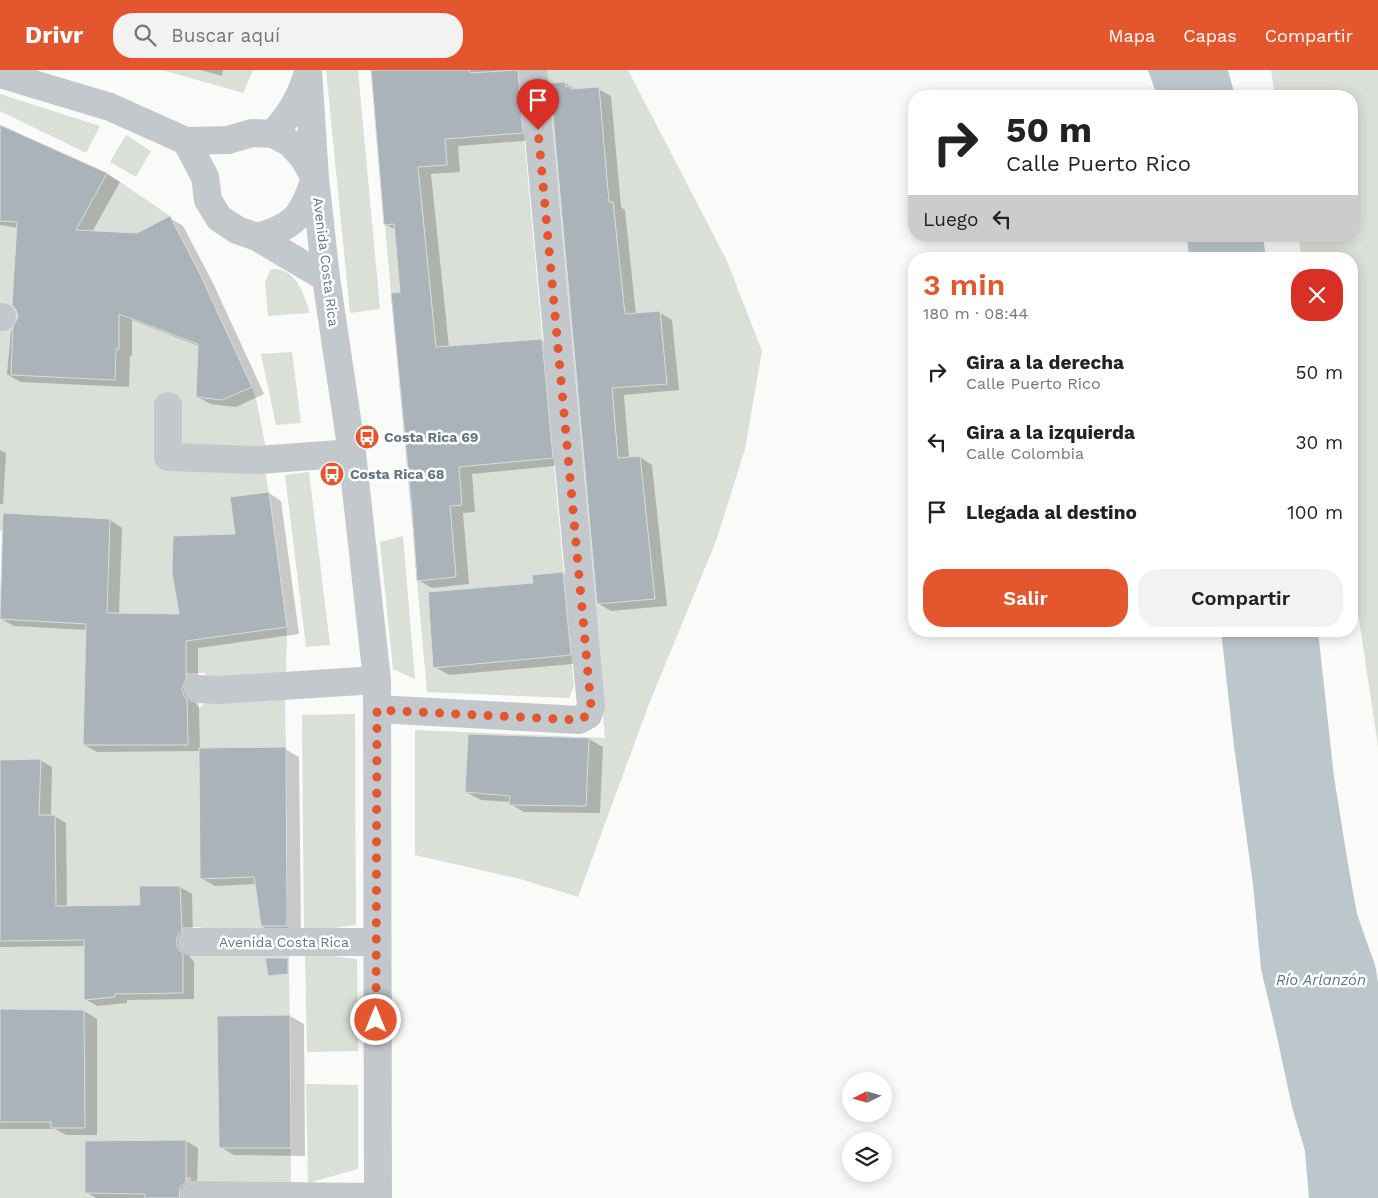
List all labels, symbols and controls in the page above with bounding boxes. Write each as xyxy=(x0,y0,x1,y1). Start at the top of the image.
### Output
search box xyxy=(113,13,463,58)
text: Drivr xyxy=(25,21,83,49)
icon: search xyxy=(131,21,159,49)
text: Buscar aquí xyxy=(171,24,280,47)
text: Mapa xyxy=(1108,25,1155,46)
text: Capas xyxy=(1183,25,1237,46)
text: Compartir xyxy=(1265,25,1353,46)
pin xyxy=(517,79,559,130)
icon: arrive xyxy=(524,86,552,114)
text: 50 m xyxy=(1006,109,1092,151)
icon: right xyxy=(923,110,988,175)
text: Calle Puerto Rico xyxy=(1006,151,1191,176)
street label: Avenida Costa Rica xyxy=(310,196,342,328)
icon: left xyxy=(988,205,1016,233)
text: Luego xyxy=(923,208,978,231)
text: 3 min xyxy=(923,267,1005,302)
button: close xyxy=(1291,269,1343,321)
text: 180 m · 08:44 xyxy=(923,304,1028,323)
text: Gira a la derecha xyxy=(966,351,1124,374)
icon: right xyxy=(923,358,951,386)
text: 50 m xyxy=(1296,361,1343,384)
text: Calle Puerto Rico xyxy=(966,374,1101,393)
text: Gira a la izquierda xyxy=(966,421,1135,444)
bus stop icon: Costa Rica 69 xyxy=(354,424,380,450)
icon: left xyxy=(923,428,951,456)
place label: Costa Rica 69 xyxy=(384,429,478,445)
text: 30 m xyxy=(1296,431,1343,454)
text: Calle Colombia xyxy=(966,444,1084,463)
bus stop icon: Costa Rica 68 xyxy=(319,461,345,487)
place label: Costa Rica 68 xyxy=(350,466,445,482)
icon: arrive xyxy=(923,498,951,526)
text: Llegada al destino xyxy=(966,501,1137,524)
text: 100 m xyxy=(1287,501,1343,524)
button: Salir xyxy=(923,569,1128,627)
button: Compartir xyxy=(1138,569,1343,627)
street label: Avenida Costa Rica xyxy=(219,934,349,950)
water label: Río Arlanzón xyxy=(1276,971,1366,989)
position arrow xyxy=(349,993,401,1045)
north arrow xyxy=(842,1072,892,1122)
map controls xyxy=(842,1072,892,1182)
button: layers xyxy=(842,1132,892,1182)

